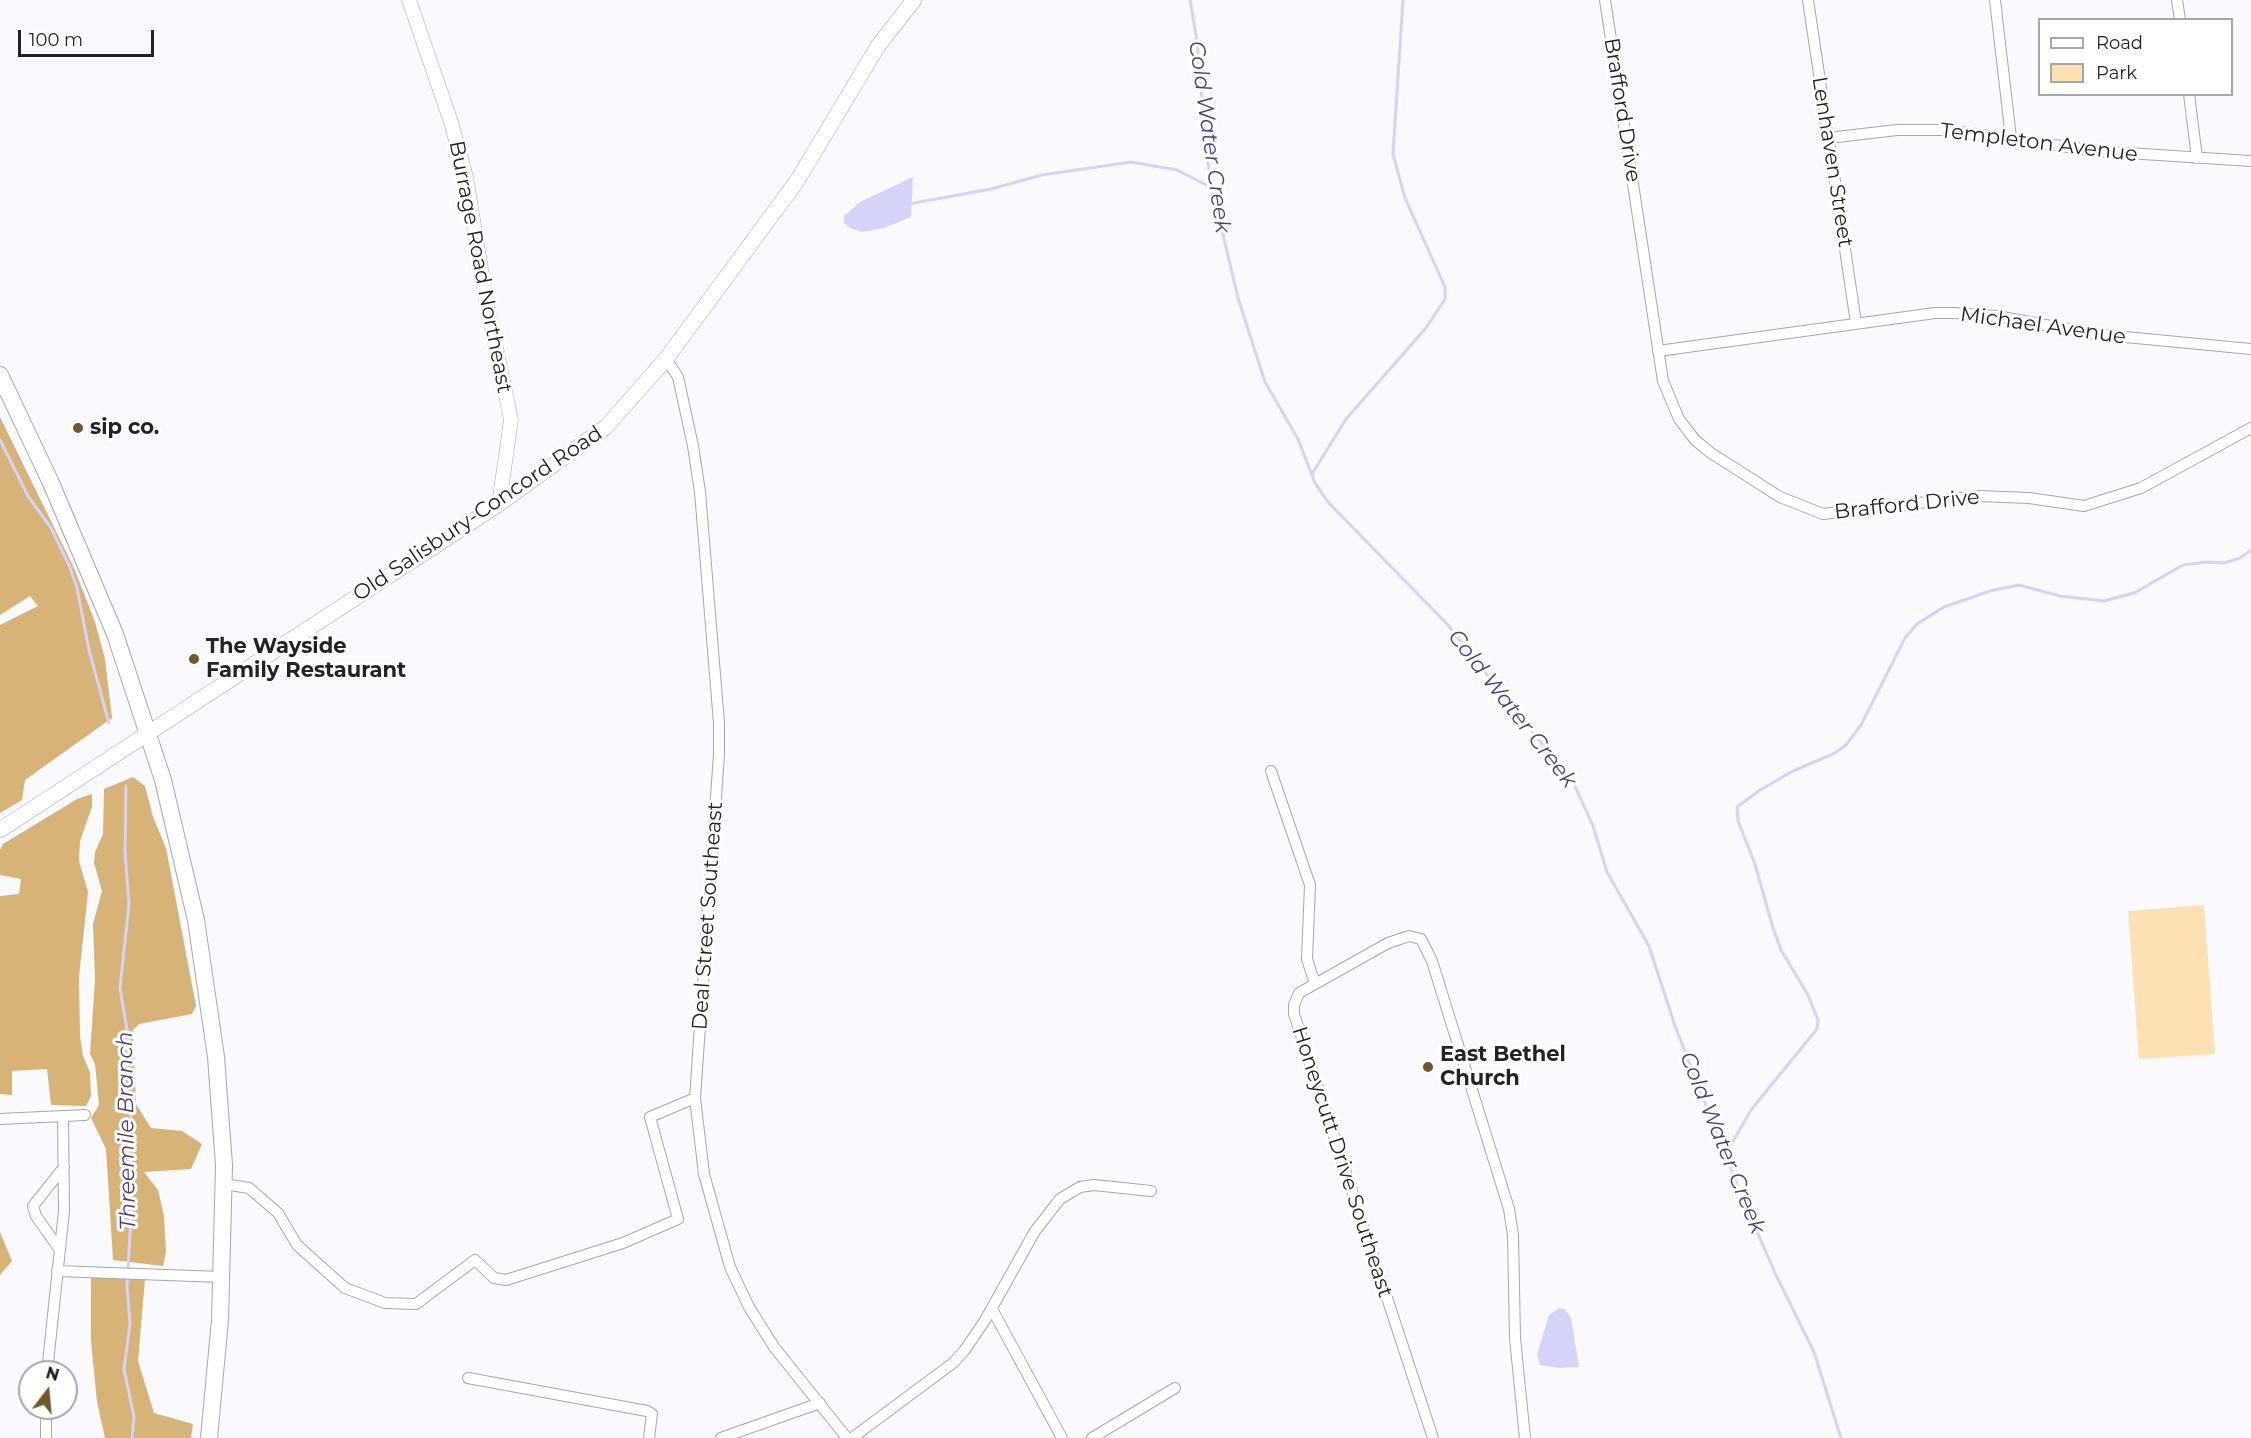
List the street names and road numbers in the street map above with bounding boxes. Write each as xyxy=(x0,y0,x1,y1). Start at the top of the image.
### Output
street label: Brafford Drive xyxy=(1598,36,1646,184)
street label: Lenhaven Street xyxy=(1806,75,1858,249)
street label: Templeton Avenue xyxy=(1939,118,2139,168)
street label: Burrage Road Northeast xyxy=(443,139,517,395)
street label: Michael Avenue xyxy=(1959,302,2127,350)
street label: Old Salisbury-Concord Road xyxy=(349,421,607,607)
street label: Brafford Drive xyxy=(1833,485,1981,525)
street label: Deal Street Southeast xyxy=(687,801,729,1031)
street label: Honeycutt Drive Southeast xyxy=(1286,1023,1398,1301)

